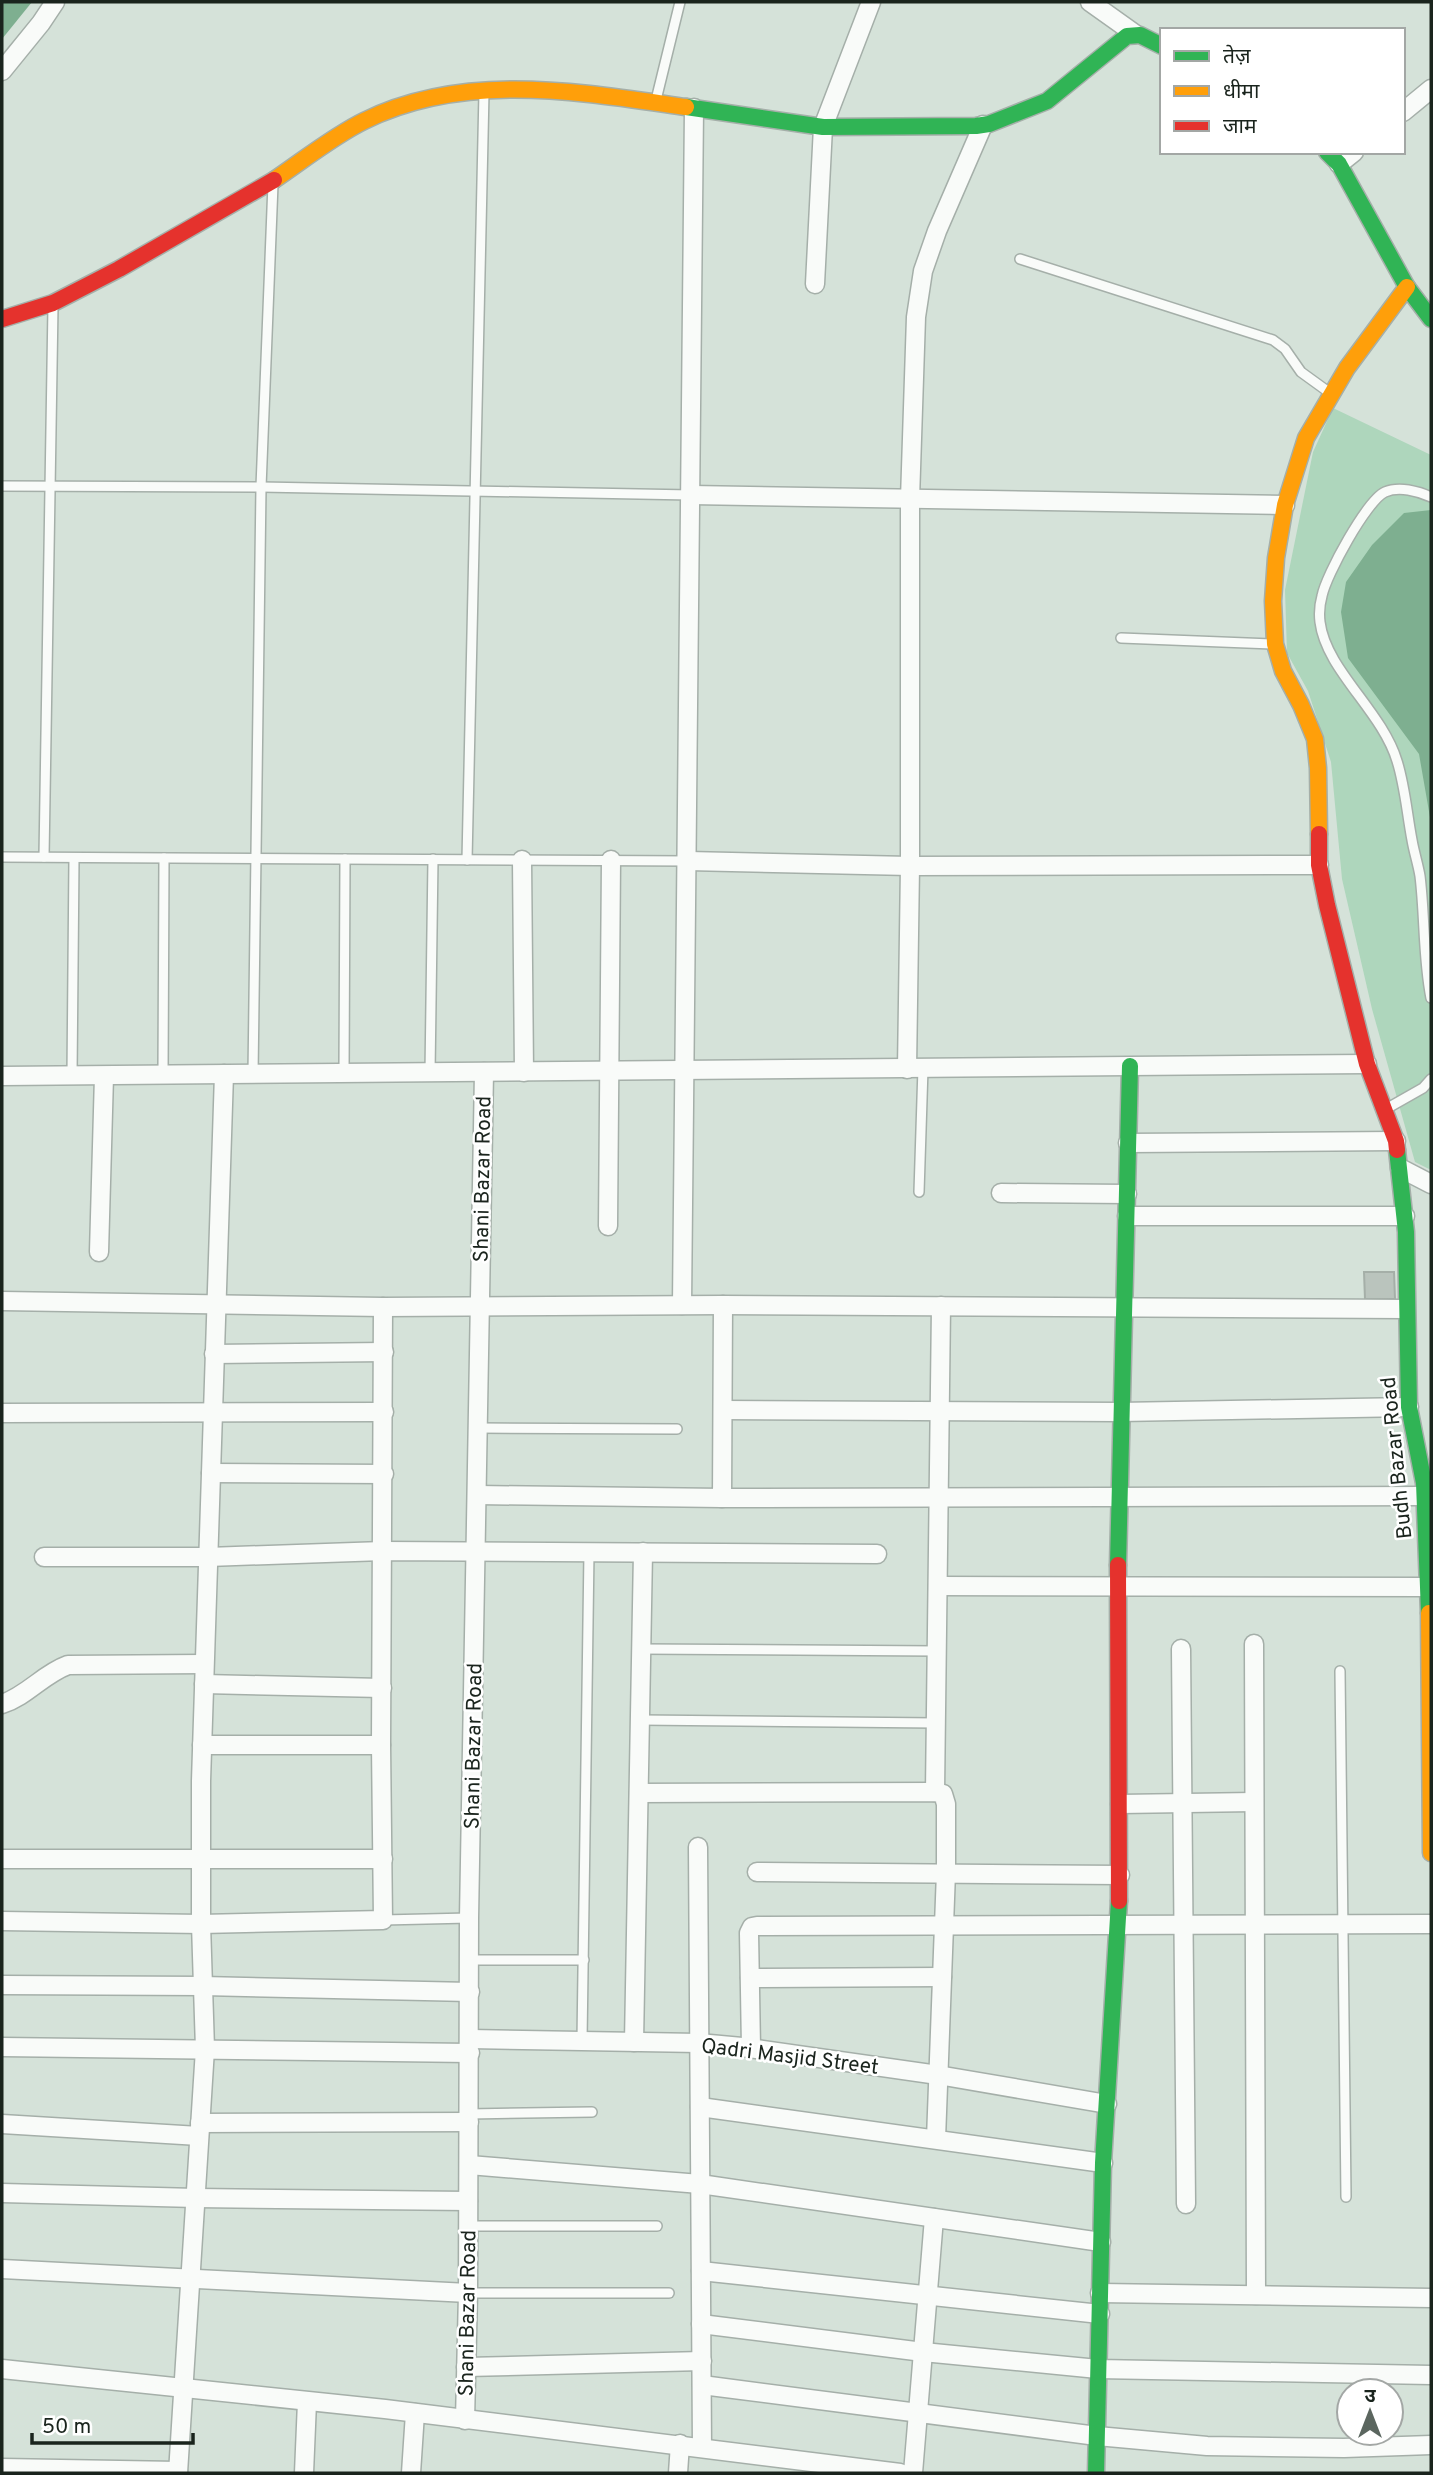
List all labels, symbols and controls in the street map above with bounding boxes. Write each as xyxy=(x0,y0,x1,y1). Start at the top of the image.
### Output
legend xyxy=(1160,28,1405,154)
text: तेज़ xyxy=(1223,44,1251,71)
text: धीमा xyxy=(1223,79,1260,106)
text: जाम xyxy=(1223,114,1257,141)
street label: Shani Bazar Road xyxy=(469,1096,498,1263)
street label: Budh Bazar Road xyxy=(1376,1376,1419,1540)
street label: Shani Bazar Road xyxy=(460,1663,489,1830)
street label: Qadri Masjid Street xyxy=(699,2033,880,2082)
street label: Shani Bazar Road xyxy=(454,2230,483,2397)
north arrow xyxy=(1335,2377,1405,2447)
text: उ xyxy=(1364,2385,1376,2409)
scale bar xyxy=(32,2402,192,2446)
text: 50 m xyxy=(42,2414,91,2441)

